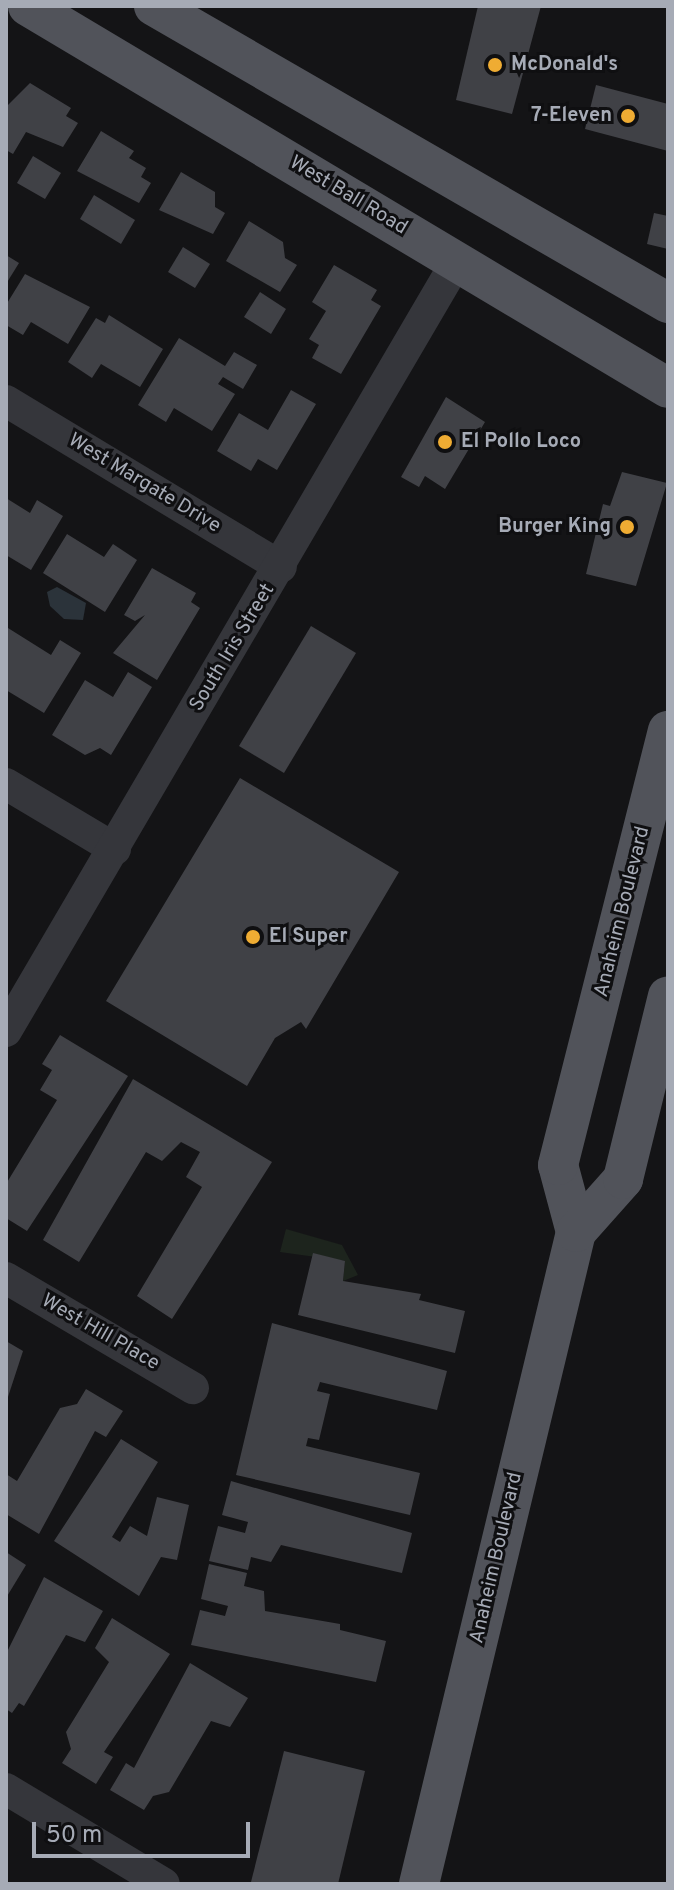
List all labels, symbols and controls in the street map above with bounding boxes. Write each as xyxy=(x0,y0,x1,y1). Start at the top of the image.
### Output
place label: McDonald's xyxy=(511,53,618,77)
marker: McDonald's xyxy=(486,56,504,74)
place label: 7-Eleven xyxy=(531,104,612,128)
marker: 7-Eleven xyxy=(619,107,637,125)
street label: West Ball Road xyxy=(285,151,411,241)
street label: West Margate Drive xyxy=(63,429,225,539)
place label: El Pollo Loco xyxy=(461,430,581,454)
marker: El Pollo Loco xyxy=(436,433,454,451)
place label: Burger King xyxy=(498,515,611,539)
marker: Burger King xyxy=(618,518,636,536)
street label: South Iris Street xyxy=(185,580,281,716)
street label: Anaheim Boulevard xyxy=(590,824,656,1000)
place label: El Super xyxy=(269,925,348,949)
marker: El Super xyxy=(244,928,262,946)
street label: West Hill Place xyxy=(37,1290,163,1376)
street label: Anaheim Boulevard xyxy=(466,1470,528,1646)
scale bar xyxy=(36,1806,254,1856)
text: 50 m xyxy=(46,1821,102,1851)

